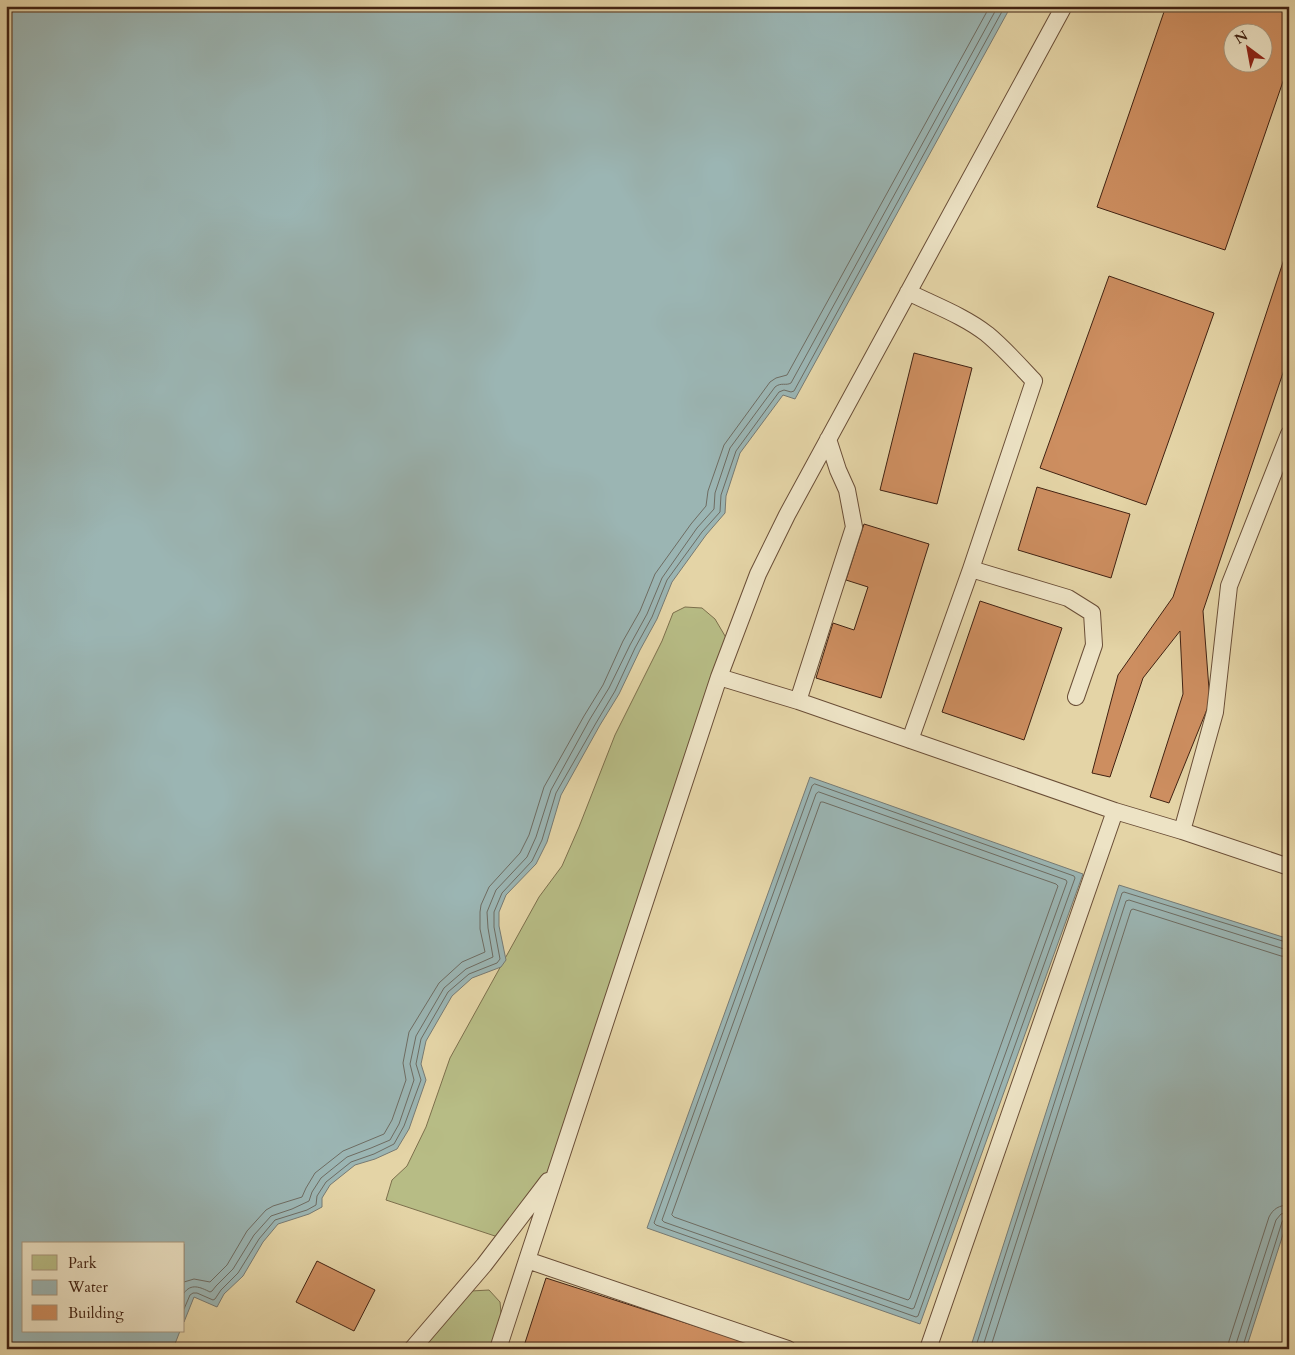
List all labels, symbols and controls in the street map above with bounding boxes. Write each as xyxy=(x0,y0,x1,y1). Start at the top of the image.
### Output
north arrow xyxy=(1222,22,1272,72)
text: N xyxy=(1231,26,1252,49)
legend xyxy=(22,1242,185,1332)
text: Park xyxy=(68,1253,97,1273)
text: Water xyxy=(67,1277,109,1297)
text: Building xyxy=(68,1303,124,1323)

